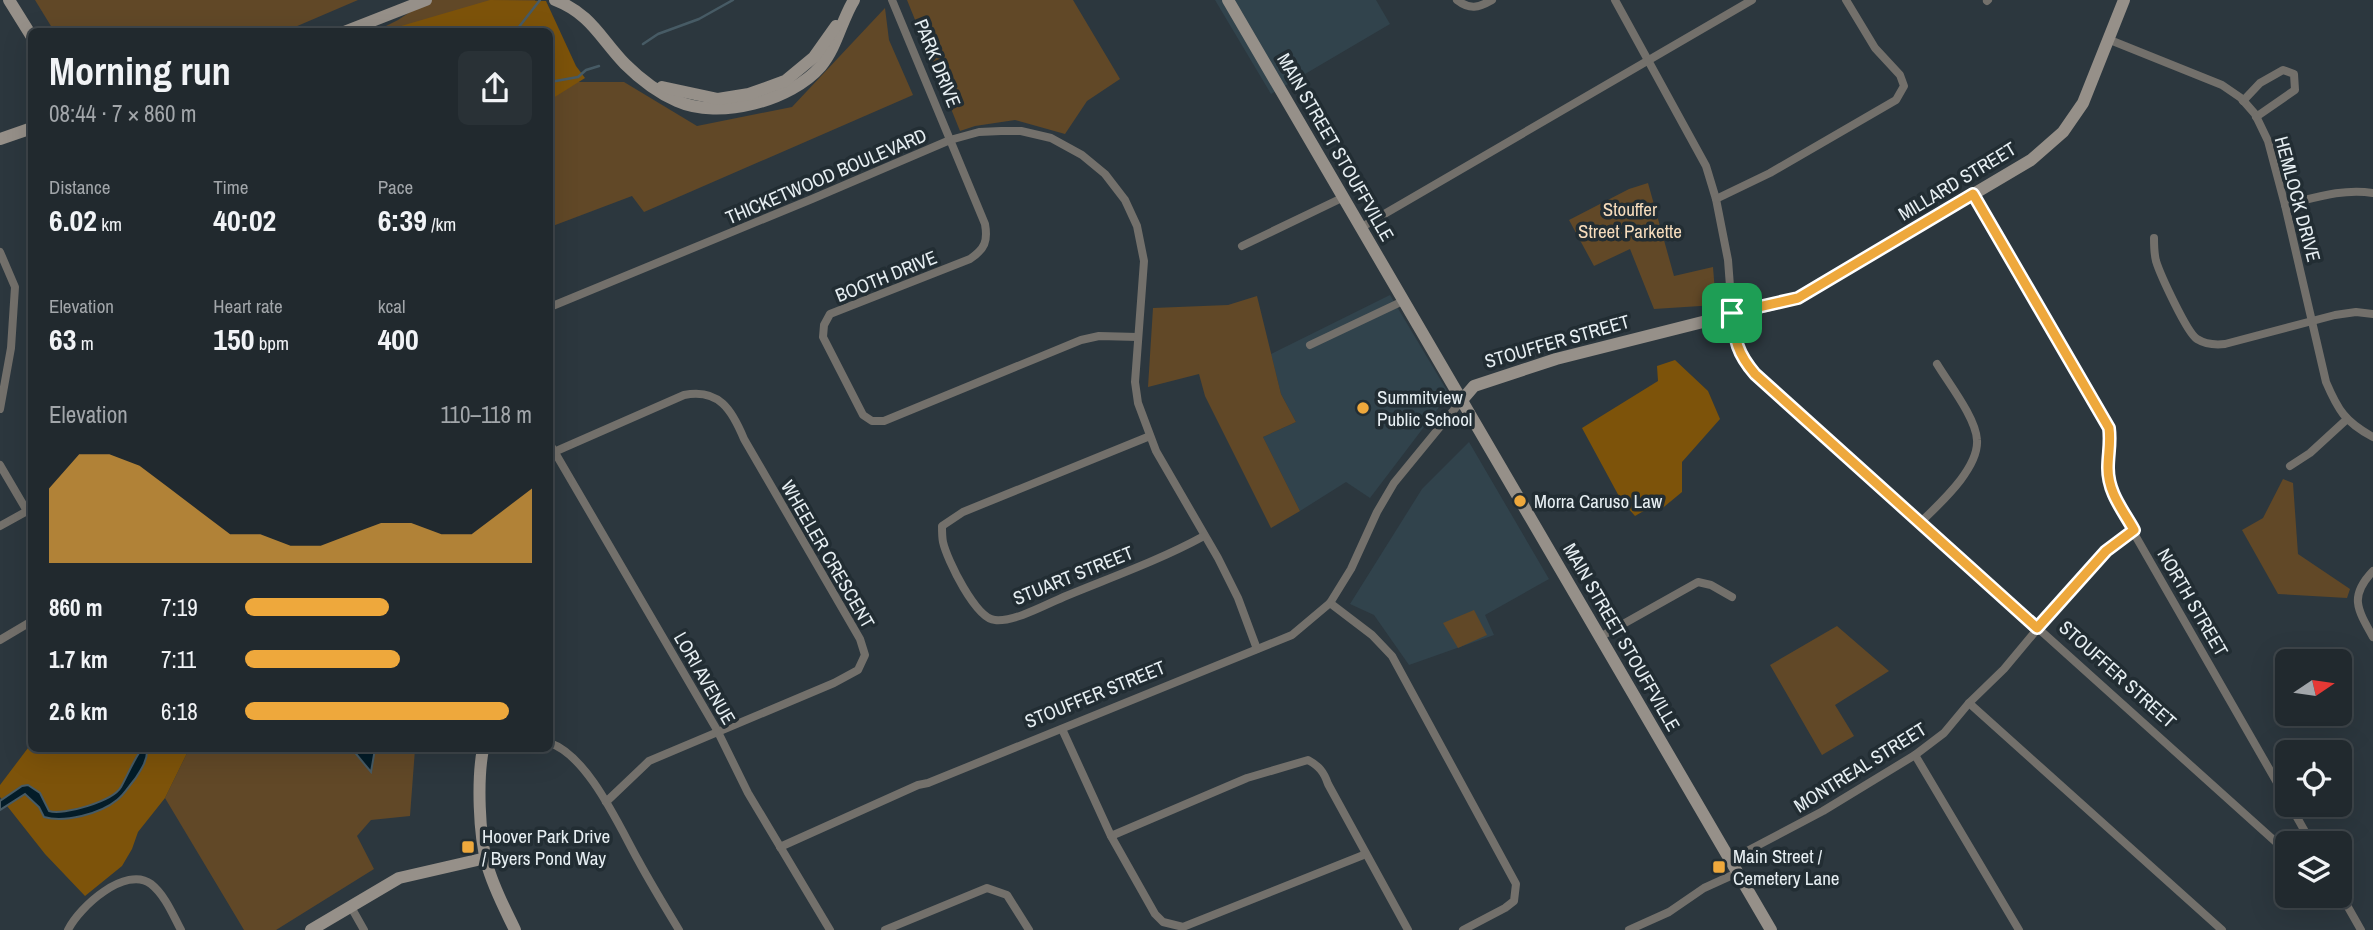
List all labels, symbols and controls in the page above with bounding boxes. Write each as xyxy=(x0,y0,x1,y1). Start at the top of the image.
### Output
street label: PARK DRIVE xyxy=(908,15,968,111)
text: Morning run xyxy=(49,46,231,97)
street label: MAIN STREET STOUFFVILLE xyxy=(1271,48,1401,246)
button: share xyxy=(458,51,532,125)
text: 08:44 · 7 × 860 m xyxy=(49,98,196,129)
street label: THICKETWOOD BOULEVARD xyxy=(721,122,931,230)
street label: HEMLOCK DRIVE xyxy=(2269,133,2327,265)
street label: MILLARD STREET xyxy=(1893,135,2021,226)
text: Distance xyxy=(49,174,110,200)
text: Time xyxy=(213,174,248,200)
text: Pace xyxy=(378,174,413,200)
park label: Stouffer Street Parkette xyxy=(1578,196,1682,244)
text: 6.02 xyxy=(49,200,97,240)
text: 40:02 xyxy=(213,200,276,240)
text: 6:39 xyxy=(378,200,427,240)
text: km xyxy=(97,211,122,237)
text: /km xyxy=(427,211,456,237)
street label: BOOTH DRIVE xyxy=(831,244,941,308)
pin xyxy=(1702,283,1762,343)
text: Elevation xyxy=(49,293,114,319)
text: Heart rate xyxy=(213,293,283,319)
text: kcal xyxy=(378,293,405,319)
icon: arrive xyxy=(1713,294,1751,332)
street label: STOUFFER STREET xyxy=(1482,308,1633,374)
text: 63 xyxy=(49,319,76,359)
text: 150 xyxy=(213,319,254,359)
text: 400 xyxy=(378,319,419,359)
text: m xyxy=(76,330,94,356)
text: bpm xyxy=(254,330,289,356)
place label: Summitview Public School xyxy=(1377,384,1472,432)
text: Elevation xyxy=(49,399,128,430)
text: 110–118 m xyxy=(440,399,532,430)
marker: Summitview Public School xyxy=(1355,400,1371,416)
street label: WHEELER CRESCENT xyxy=(775,475,881,633)
place label: Morra Caruso Law xyxy=(1534,488,1663,514)
marker: Morra Caruso Law xyxy=(1512,493,1528,509)
street label: MAIN STREET STOUFFVILLE xyxy=(1557,538,1687,736)
street label: STUART STREET xyxy=(1009,539,1137,611)
street label: NORTH STREET xyxy=(2152,543,2235,661)
text: 860 m xyxy=(49,592,102,623)
text: 7:19 xyxy=(161,592,198,623)
street label: STOUFFER STREET xyxy=(2054,614,2183,734)
street label: LORI AVENUE xyxy=(668,627,742,729)
text: 1.7 km xyxy=(49,644,108,675)
text: 7:11 xyxy=(161,644,196,675)
north arrow xyxy=(2275,649,2352,726)
map controls xyxy=(2275,649,2352,908)
street label: STOUFFER STREET xyxy=(1021,654,1170,734)
text: 2.6 km xyxy=(49,696,108,727)
text: 6:18 xyxy=(161,696,198,727)
street label: MONTREAL STREET xyxy=(1789,716,1932,818)
button: locate xyxy=(2275,740,2352,817)
place label: Hoover Park Drive / Byers Pond Way xyxy=(482,823,610,871)
button: layers xyxy=(2275,831,2352,908)
marker: Hoover Park Drive / Byers Pond Way xyxy=(460,839,476,855)
place label: Main Street / Cemetery Lane xyxy=(1733,843,1840,891)
marker: Main Street / Cemetery Lane xyxy=(1711,859,1727,875)

